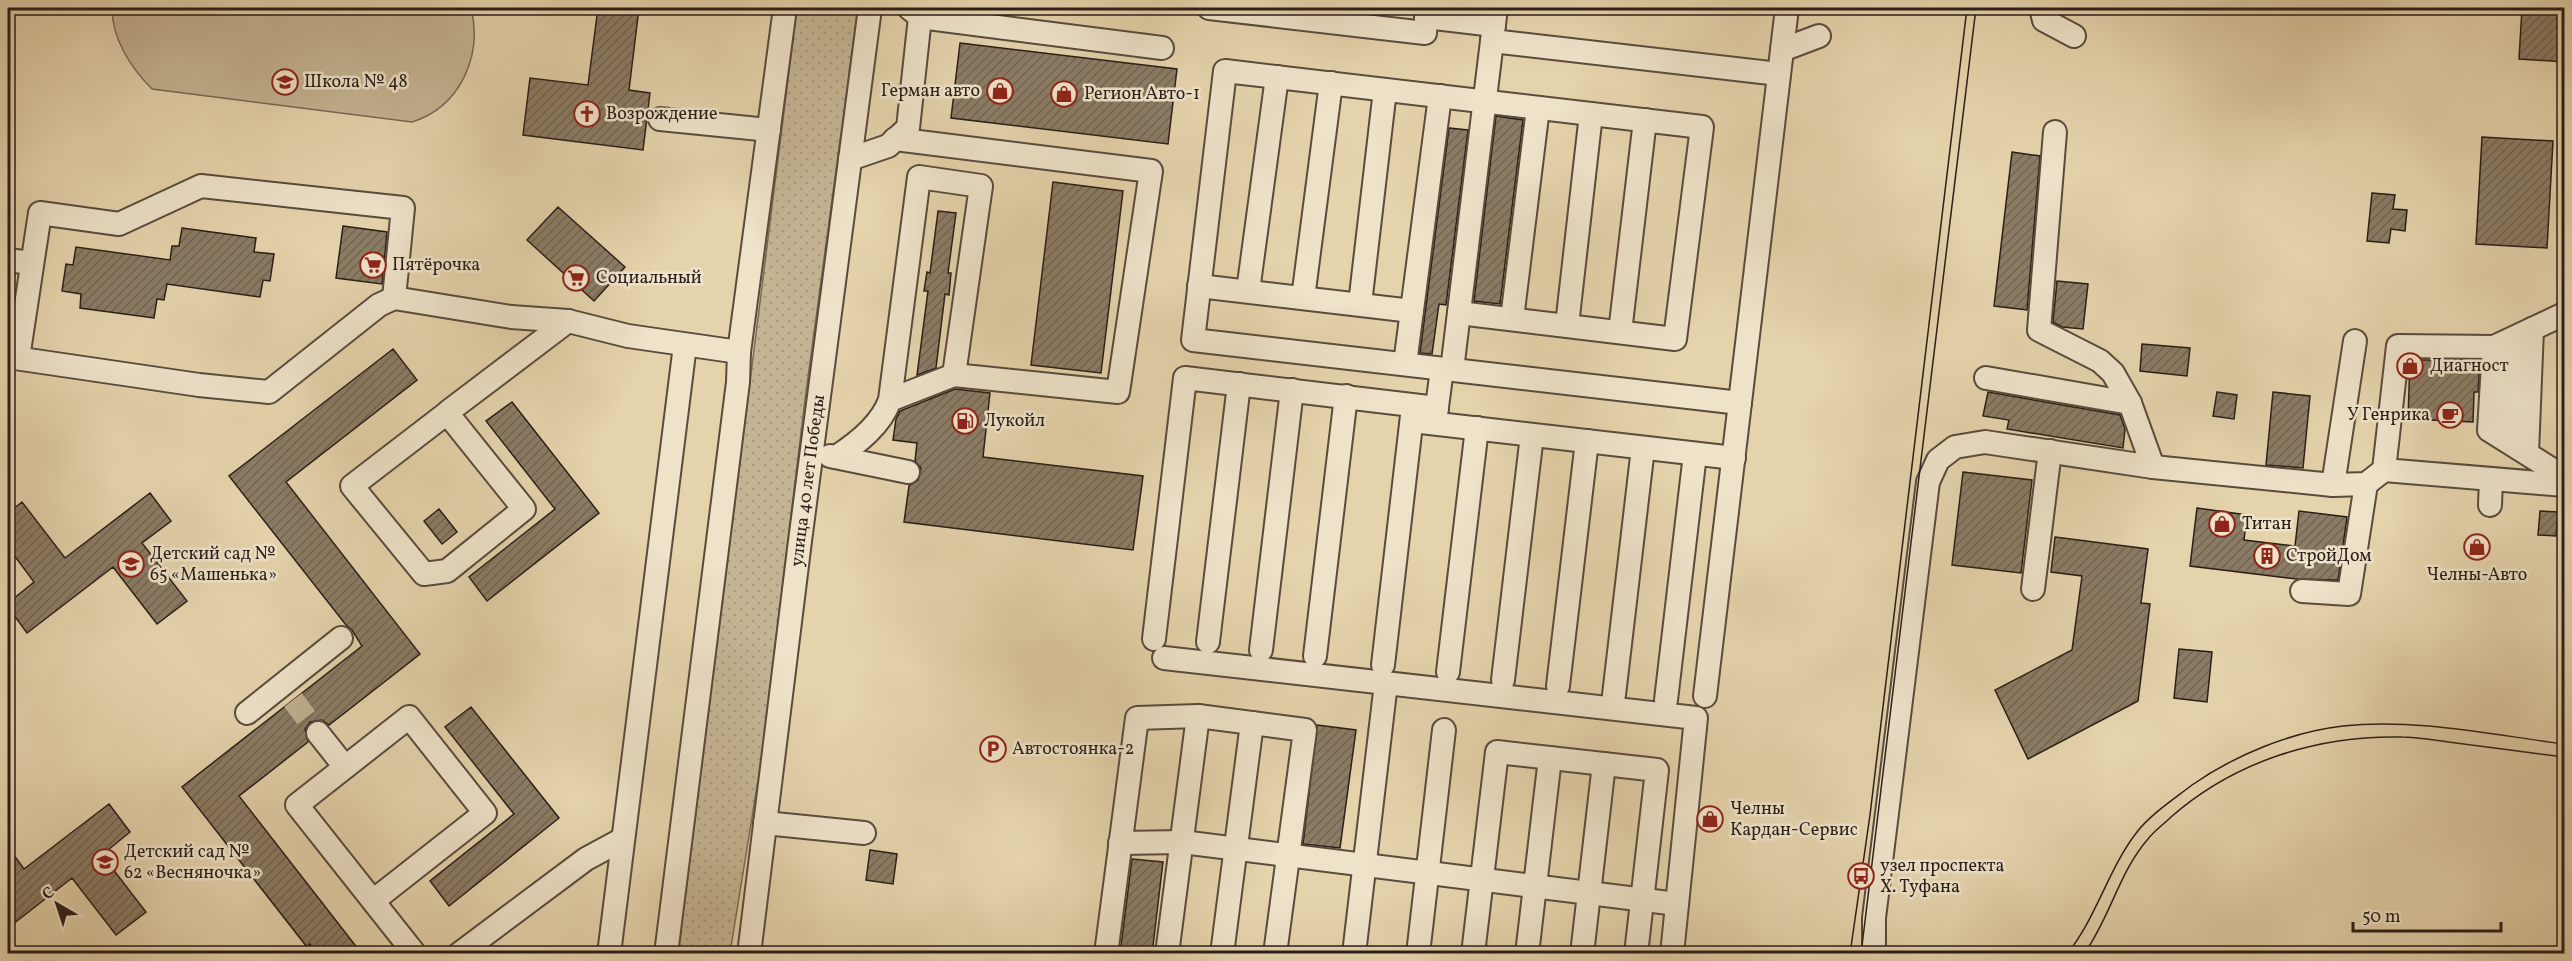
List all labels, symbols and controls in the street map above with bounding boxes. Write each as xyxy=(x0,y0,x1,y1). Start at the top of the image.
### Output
school or university icon: Школа № 48 xyxy=(270,67,300,97)
place label: Школа № 48 xyxy=(304,70,408,95)
shop icon: Герман авто xyxy=(985,76,1015,106)
place label: Герман авто xyxy=(881,79,980,104)
shop icon: Регион Авто-1 xyxy=(1049,79,1079,109)
place label: Регион Авто-1 xyxy=(1084,82,1200,107)
church icon: Возрождение xyxy=(572,99,602,129)
place label: Возрождение xyxy=(606,102,718,127)
supermarket icon: Пятёрочка xyxy=(358,250,388,280)
place label: Пятёрочка xyxy=(392,253,480,278)
supermarket icon: Социальный xyxy=(561,263,591,293)
place label: Социальный xyxy=(596,266,702,291)
shop icon: Диагност xyxy=(2395,351,2425,381)
place label: Диагност xyxy=(2430,354,2509,379)
street label: улица 40 лет Победы xyxy=(784,393,832,568)
cafe icon: У Генрика xyxy=(2435,400,2465,430)
place label: У Генрика xyxy=(2347,403,2430,428)
fuel station icon: Лукойл xyxy=(950,406,980,436)
place label: Лукойл xyxy=(984,409,1045,434)
shop icon: Титан xyxy=(2207,509,2237,539)
place label: Титан xyxy=(2242,512,2292,537)
shop icon: Челны-Авто xyxy=(2462,532,2492,562)
building icon: СтройДом xyxy=(2252,541,2282,571)
place label: Детский сад № 65 «Машенька» xyxy=(150,542,277,588)
place label: СтройДом xyxy=(2286,544,2372,569)
school or university icon: Детский сад № 65 «Машенька» xyxy=(116,549,146,579)
place label: Челны-Авто xyxy=(2427,563,2527,588)
parking icon: Автостоянка-2 xyxy=(978,734,1008,764)
place label: Автостоянка-2 xyxy=(1012,737,1134,762)
place label: Челны Кардан-Сервис xyxy=(1730,797,1858,843)
shop icon: Челны Кардан-Сервис xyxy=(1695,804,1725,834)
place label: Детский сад № 62 «Весняночка» xyxy=(124,840,261,886)
school or university icon: Детский сад № 62 «Весняночка» xyxy=(90,847,120,877)
place label: узел проспекта Х. Туфана xyxy=(1880,854,2005,900)
bus stop icon: узел проспекта Х. Туфана xyxy=(1846,861,1876,891)
north arrow xyxy=(27,874,87,934)
text: С xyxy=(38,882,60,906)
scale bar xyxy=(2353,895,2502,933)
text: 50 m xyxy=(2362,905,2401,930)

